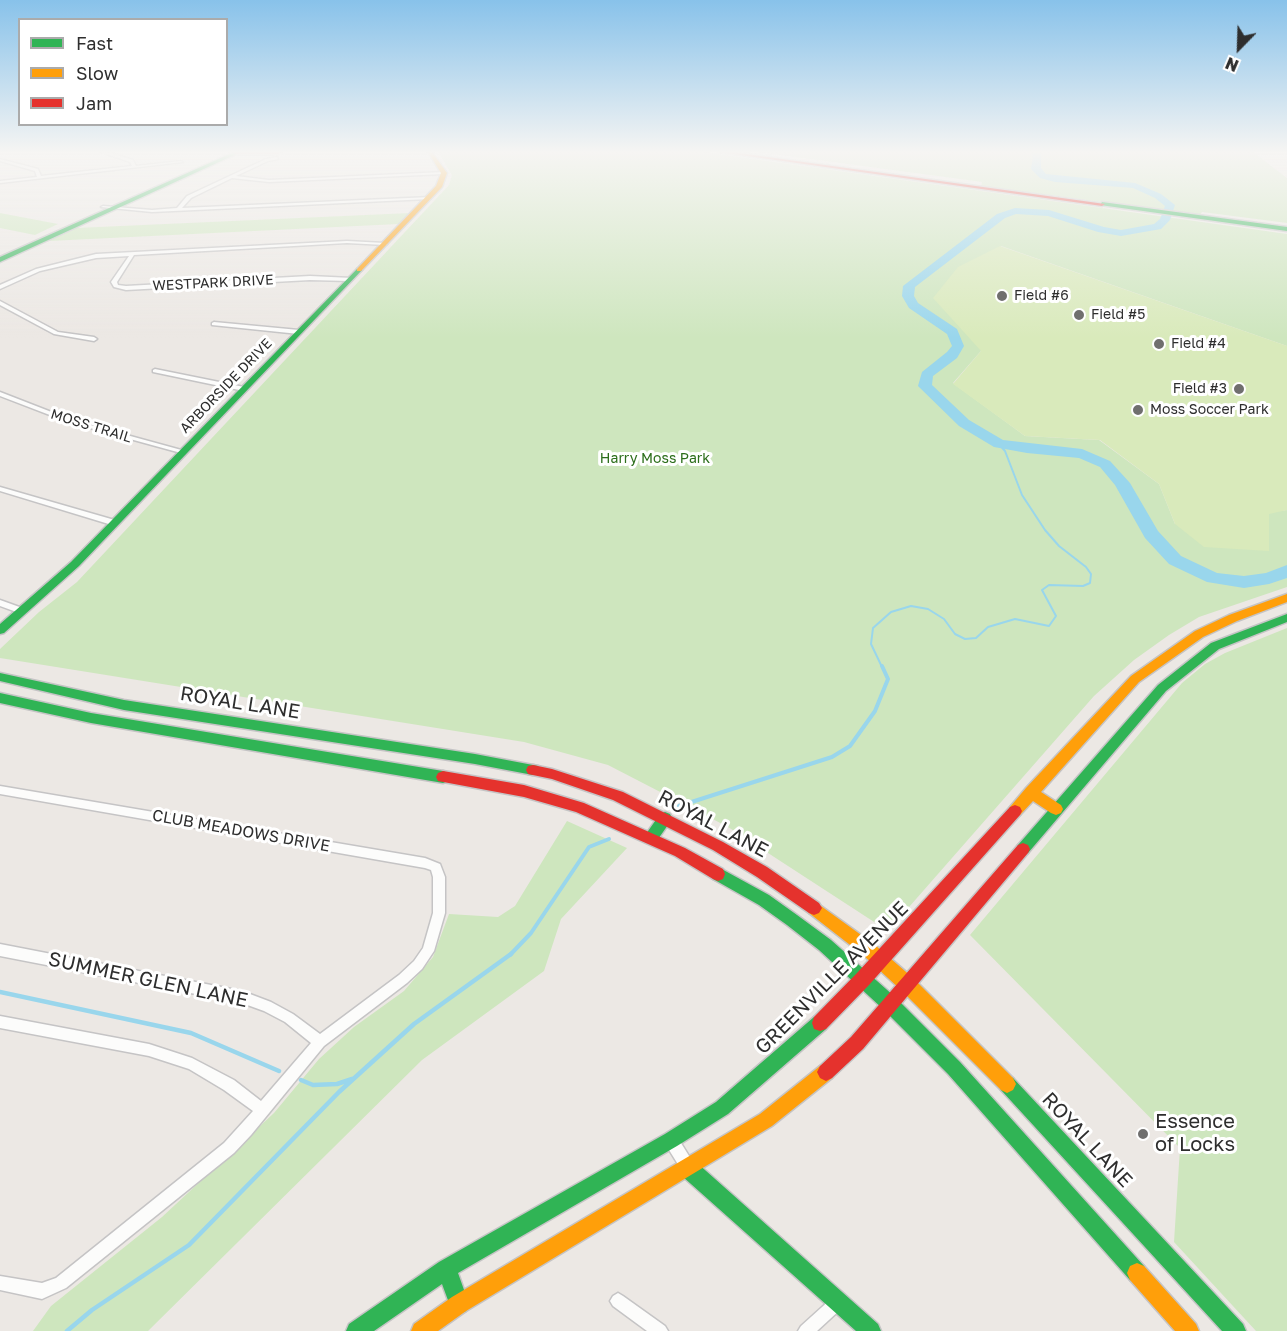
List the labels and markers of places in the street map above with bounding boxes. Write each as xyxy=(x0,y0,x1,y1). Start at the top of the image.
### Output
place label: Field #6 xyxy=(1014,288,1069,304)
marker: Field #6 xyxy=(995,289,1009,303)
place label: Field #5 xyxy=(1091,307,1145,323)
marker: Field #5 xyxy=(1072,308,1086,322)
place label: Field #4 xyxy=(1171,336,1226,352)
marker: Field #4 xyxy=(1152,337,1166,351)
place label: Field #3 xyxy=(1173,381,1227,397)
marker: Field #3 xyxy=(1232,382,1246,396)
place label: Moss Soccer Park xyxy=(1150,402,1269,418)
marker: Moss Soccer Park xyxy=(1131,403,1145,417)
place label: Essence of Locks xyxy=(1155,1110,1235,1157)
marker: Essence of Locks xyxy=(1136,1127,1150,1141)

